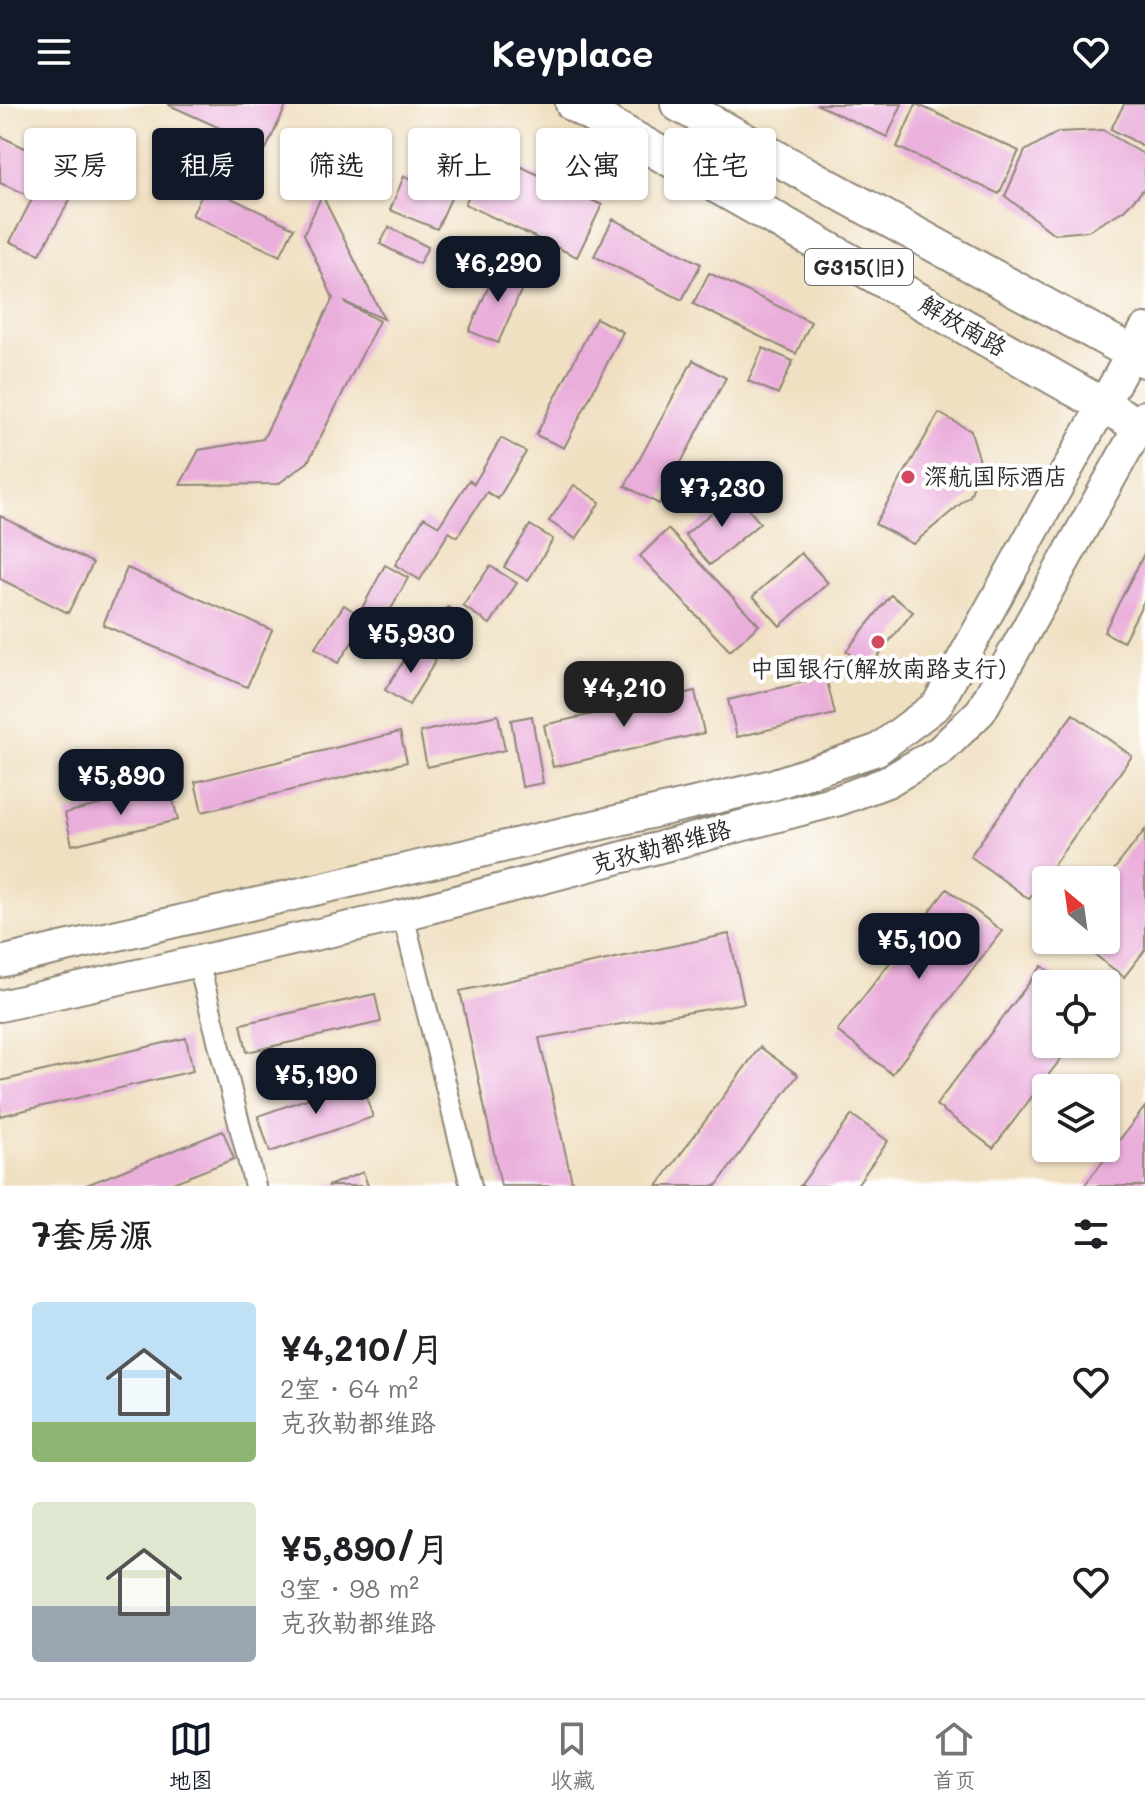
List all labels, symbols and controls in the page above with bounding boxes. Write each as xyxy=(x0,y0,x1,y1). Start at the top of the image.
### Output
text: Keyplace xyxy=(491,29,654,76)
icon: menu xyxy=(32,30,76,74)
icon: heart xyxy=(1069,30,1113,74)
chip: 买房 xyxy=(24,128,136,200)
chip: 租房 xyxy=(152,128,264,200)
chip: 筛选 xyxy=(280,128,392,200)
chip: 新上 xyxy=(408,128,520,200)
chip: 公寓 xyxy=(536,128,648,200)
chip: 住宅 xyxy=(664,128,776,200)
pin: ¥6,290 xyxy=(433,236,563,304)
text: ¥6,290 xyxy=(454,245,542,279)
road number: G315(旧) xyxy=(805,249,913,285)
street label: 解放南路 xyxy=(914,287,1013,362)
place label: 深航国际酒店 xyxy=(924,460,1068,491)
pin: ¥7,230 xyxy=(657,461,787,529)
marker: 深航国际酒店 xyxy=(899,468,917,486)
text: ¥7,230 xyxy=(679,470,765,504)
pin: ¥5,930 xyxy=(346,607,476,675)
text: ¥5,930 xyxy=(367,616,455,650)
marker: 中国银行(解放南路支行) xyxy=(869,633,887,651)
place label: 中国银行(解放南路支行) xyxy=(750,652,1006,683)
pin: ¥4,210 xyxy=(559,661,689,729)
text: ¥4,210 xyxy=(582,670,666,704)
pin: ¥5,890 xyxy=(56,749,186,817)
text: ¥5,890 xyxy=(77,758,165,792)
street label: 克孜勒都维路 xyxy=(587,812,734,879)
north arrow xyxy=(1032,866,1120,954)
map controls xyxy=(1032,866,1120,1162)
pin: ¥5,100 xyxy=(854,913,984,981)
text: ¥5,100 xyxy=(876,922,962,956)
button: locate xyxy=(1032,970,1120,1058)
pin: ¥5,190 xyxy=(251,1048,381,1116)
text: ¥5,190 xyxy=(274,1057,358,1091)
button: layers xyxy=(1032,1074,1120,1162)
text: 7套房源 xyxy=(32,1211,153,1256)
icon: filters xyxy=(1069,1212,1113,1256)
text: ¥4,210/月 xyxy=(280,1325,444,1370)
icon: home xyxy=(96,1334,192,1430)
icon: heart xyxy=(1069,1360,1113,1404)
text: 2室 · 64 m² xyxy=(280,1371,418,1405)
text: 克孜勒都维路 xyxy=(280,1405,436,1439)
text: ¥5,890/月 xyxy=(280,1525,450,1570)
icon: home xyxy=(96,1534,192,1630)
icon: heart xyxy=(1069,1560,1113,1604)
text: 3室 · 98 m² xyxy=(280,1571,419,1605)
text: 克孜勒都维路 xyxy=(280,1605,436,1639)
tab: 地图 xyxy=(169,1717,213,1794)
tab: 收藏 xyxy=(550,1717,594,1794)
tab: 首页 xyxy=(932,1717,976,1794)

